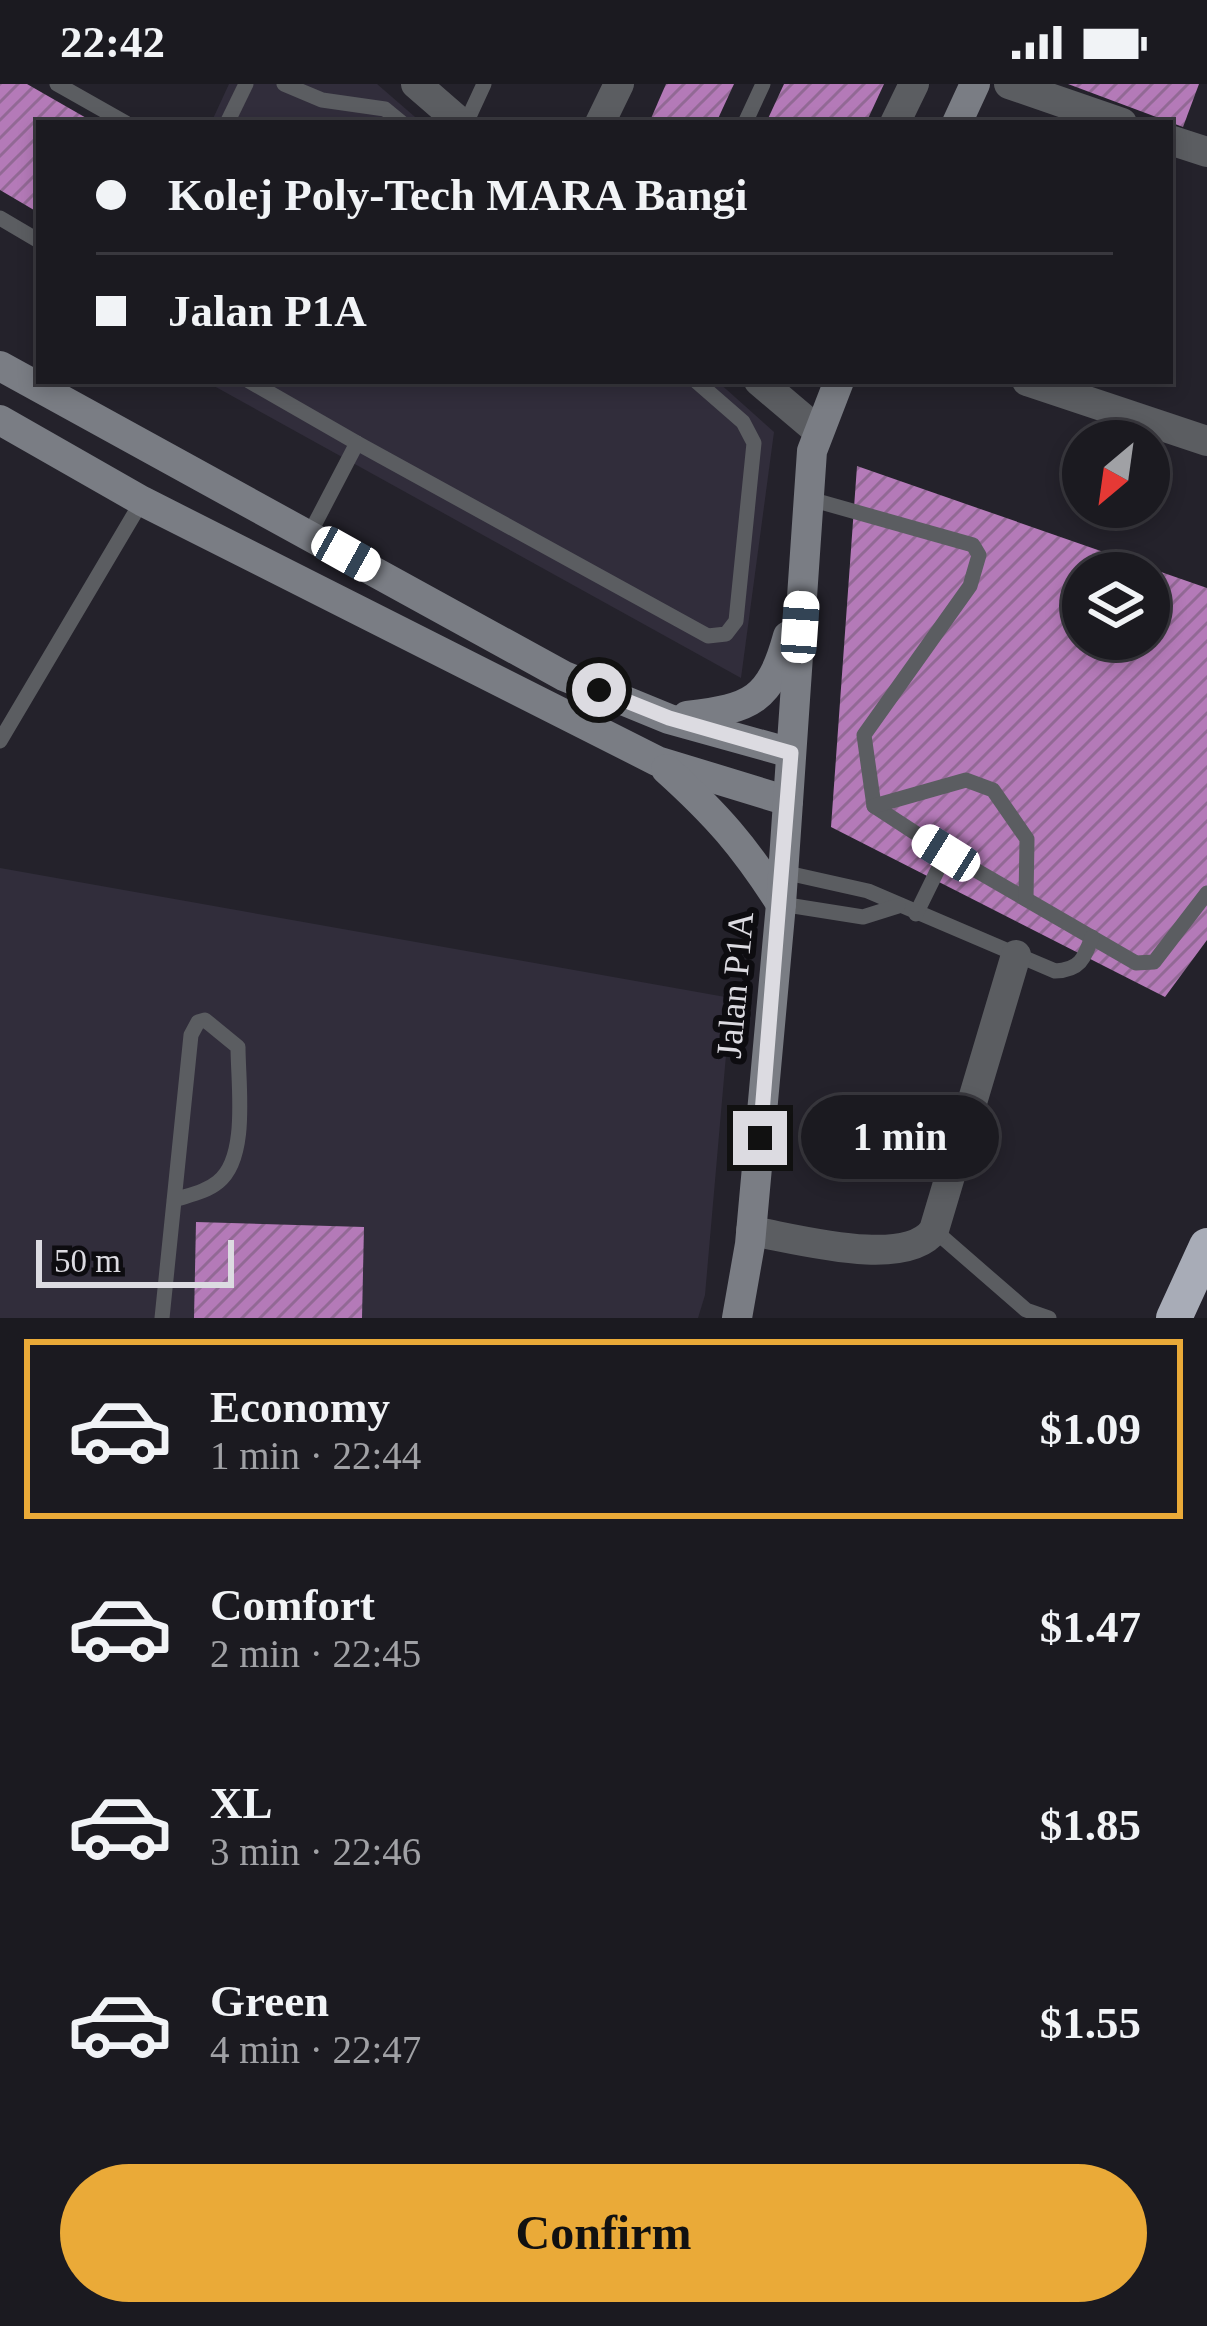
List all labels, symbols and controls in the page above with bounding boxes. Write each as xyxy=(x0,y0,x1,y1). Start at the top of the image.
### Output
text: 22:42 xyxy=(60,17,165,67)
text: Kolej Poly-Tech MARA Bangi xyxy=(168,170,748,220)
text: Jalan P1A xyxy=(168,286,367,336)
north arrow xyxy=(1062,420,1170,528)
map controls xyxy=(1062,420,1170,660)
car xyxy=(306,521,386,587)
button: layers xyxy=(1062,552,1170,660)
car xyxy=(780,590,820,664)
route start xyxy=(572,663,626,717)
car xyxy=(906,819,986,887)
street label: Jalan P1A xyxy=(709,910,761,1060)
callout: 1 min xyxy=(802,1096,1000,1180)
route end xyxy=(733,1111,787,1165)
text: 1 min xyxy=(853,1115,947,1158)
scale bar xyxy=(36,1234,234,1287)
text: 50 m xyxy=(54,1243,121,1279)
icon: car xyxy=(66,1375,174,1483)
text: Economy xyxy=(210,1382,390,1432)
text: $1.09 xyxy=(1040,1404,1141,1454)
text: 1 min · 22:44 xyxy=(210,1434,421,1477)
icon: car xyxy=(66,1573,174,1681)
text: Comfort xyxy=(210,1580,375,1630)
text: $1.47 xyxy=(1040,1602,1141,1652)
text: 2 min · 22:45 xyxy=(210,1632,421,1675)
icon: car xyxy=(66,1771,174,1879)
text: XL xyxy=(210,1778,273,1828)
text: $1.85 xyxy=(1040,1800,1141,1850)
text: 3 min · 22:46 xyxy=(210,1830,421,1873)
icon: car xyxy=(66,1969,174,2077)
text: Green xyxy=(210,1976,329,2026)
text: $1.55 xyxy=(1040,1998,1141,2048)
text: 4 min · 22:47 xyxy=(210,2028,421,2071)
button: Confirm xyxy=(60,2164,1147,2302)

